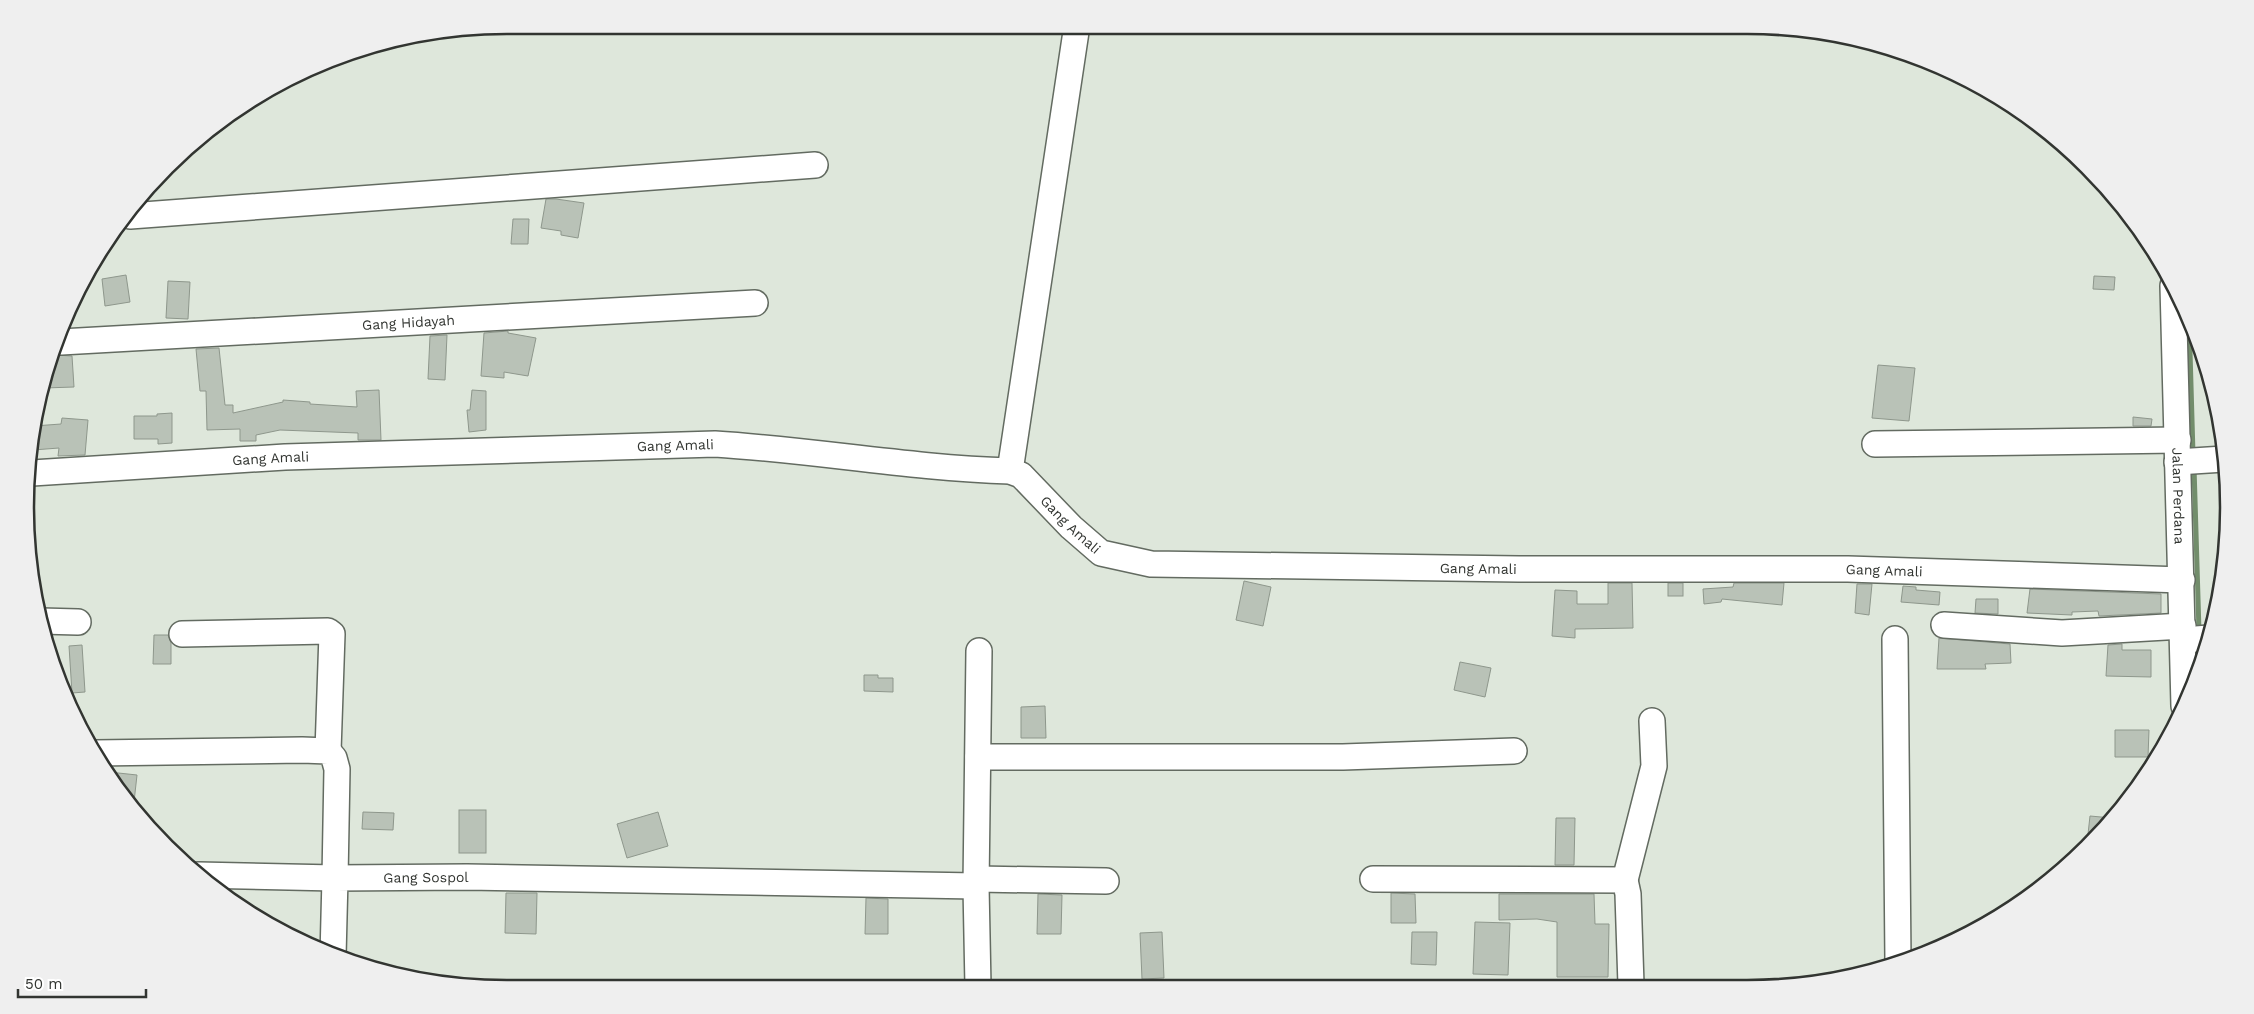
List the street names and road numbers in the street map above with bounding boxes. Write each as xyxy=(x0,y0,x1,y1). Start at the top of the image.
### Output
street label: Gang Hidayah xyxy=(362,312,455,333)
street label: Gang Amali xyxy=(637,436,714,454)
street label: Jalan Perdana xyxy=(2169,447,2188,545)
street label: Gang Amali xyxy=(232,448,309,468)
street label: Gang Amali xyxy=(1037,492,1104,557)
street label: Gang Amali xyxy=(1440,560,1517,577)
street label: Gang Amali xyxy=(1845,561,1923,579)
street label: Gang Sospol xyxy=(383,869,469,886)

